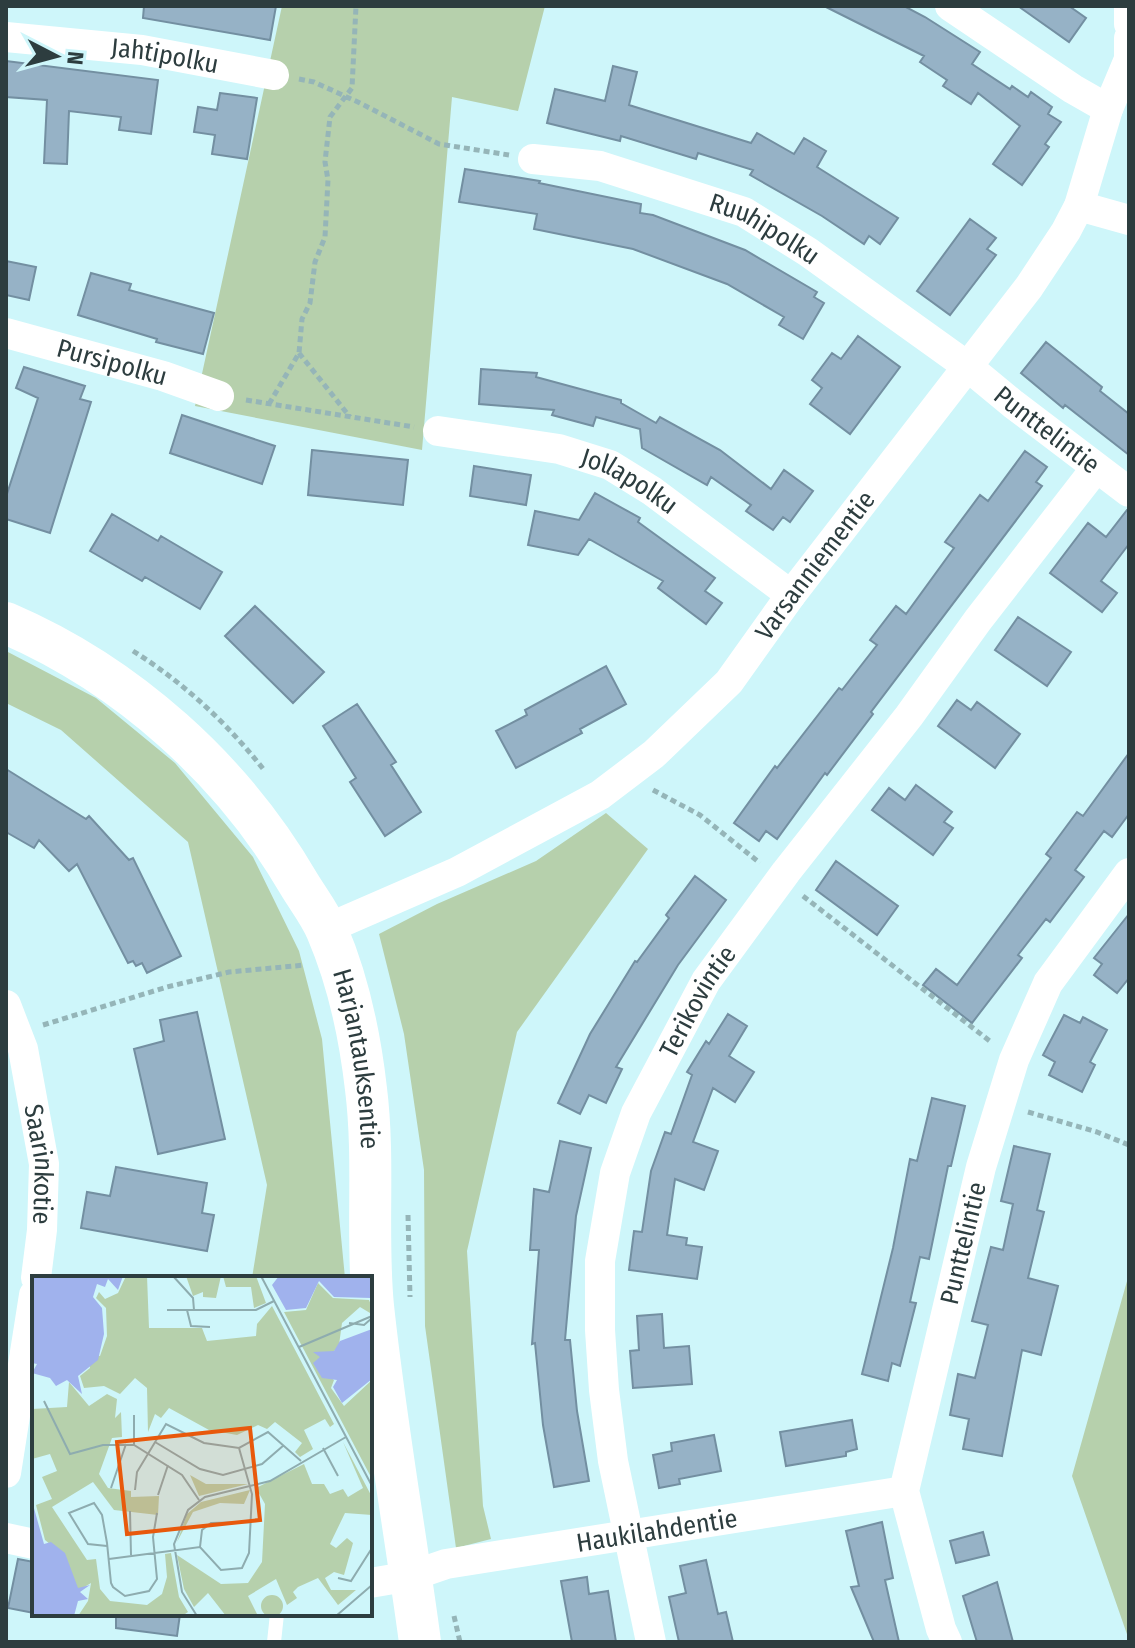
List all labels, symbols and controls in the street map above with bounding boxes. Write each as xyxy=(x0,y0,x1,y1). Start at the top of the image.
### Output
north arrow xyxy=(16,16,96,96)
street label: Jahtipolku xyxy=(110,32,221,80)
text: N xyxy=(61,50,90,66)
street label: Ruuhipolku xyxy=(706,186,826,271)
street label: Pursipolku xyxy=(54,332,171,392)
street label: Punttelintie xyxy=(988,379,1106,480)
street label: Jollapolku xyxy=(577,441,684,520)
street label: Varsanniementie xyxy=(749,485,881,646)
street label: Terikovintie xyxy=(653,939,742,1063)
street label: Harjantauksentie xyxy=(326,965,386,1150)
street label: Saarinkotie xyxy=(18,1102,60,1225)
street label: Punttelintie xyxy=(933,1179,992,1307)
inset map xyxy=(32,1276,372,1616)
street label: Haukilahdentie xyxy=(574,1502,739,1559)

